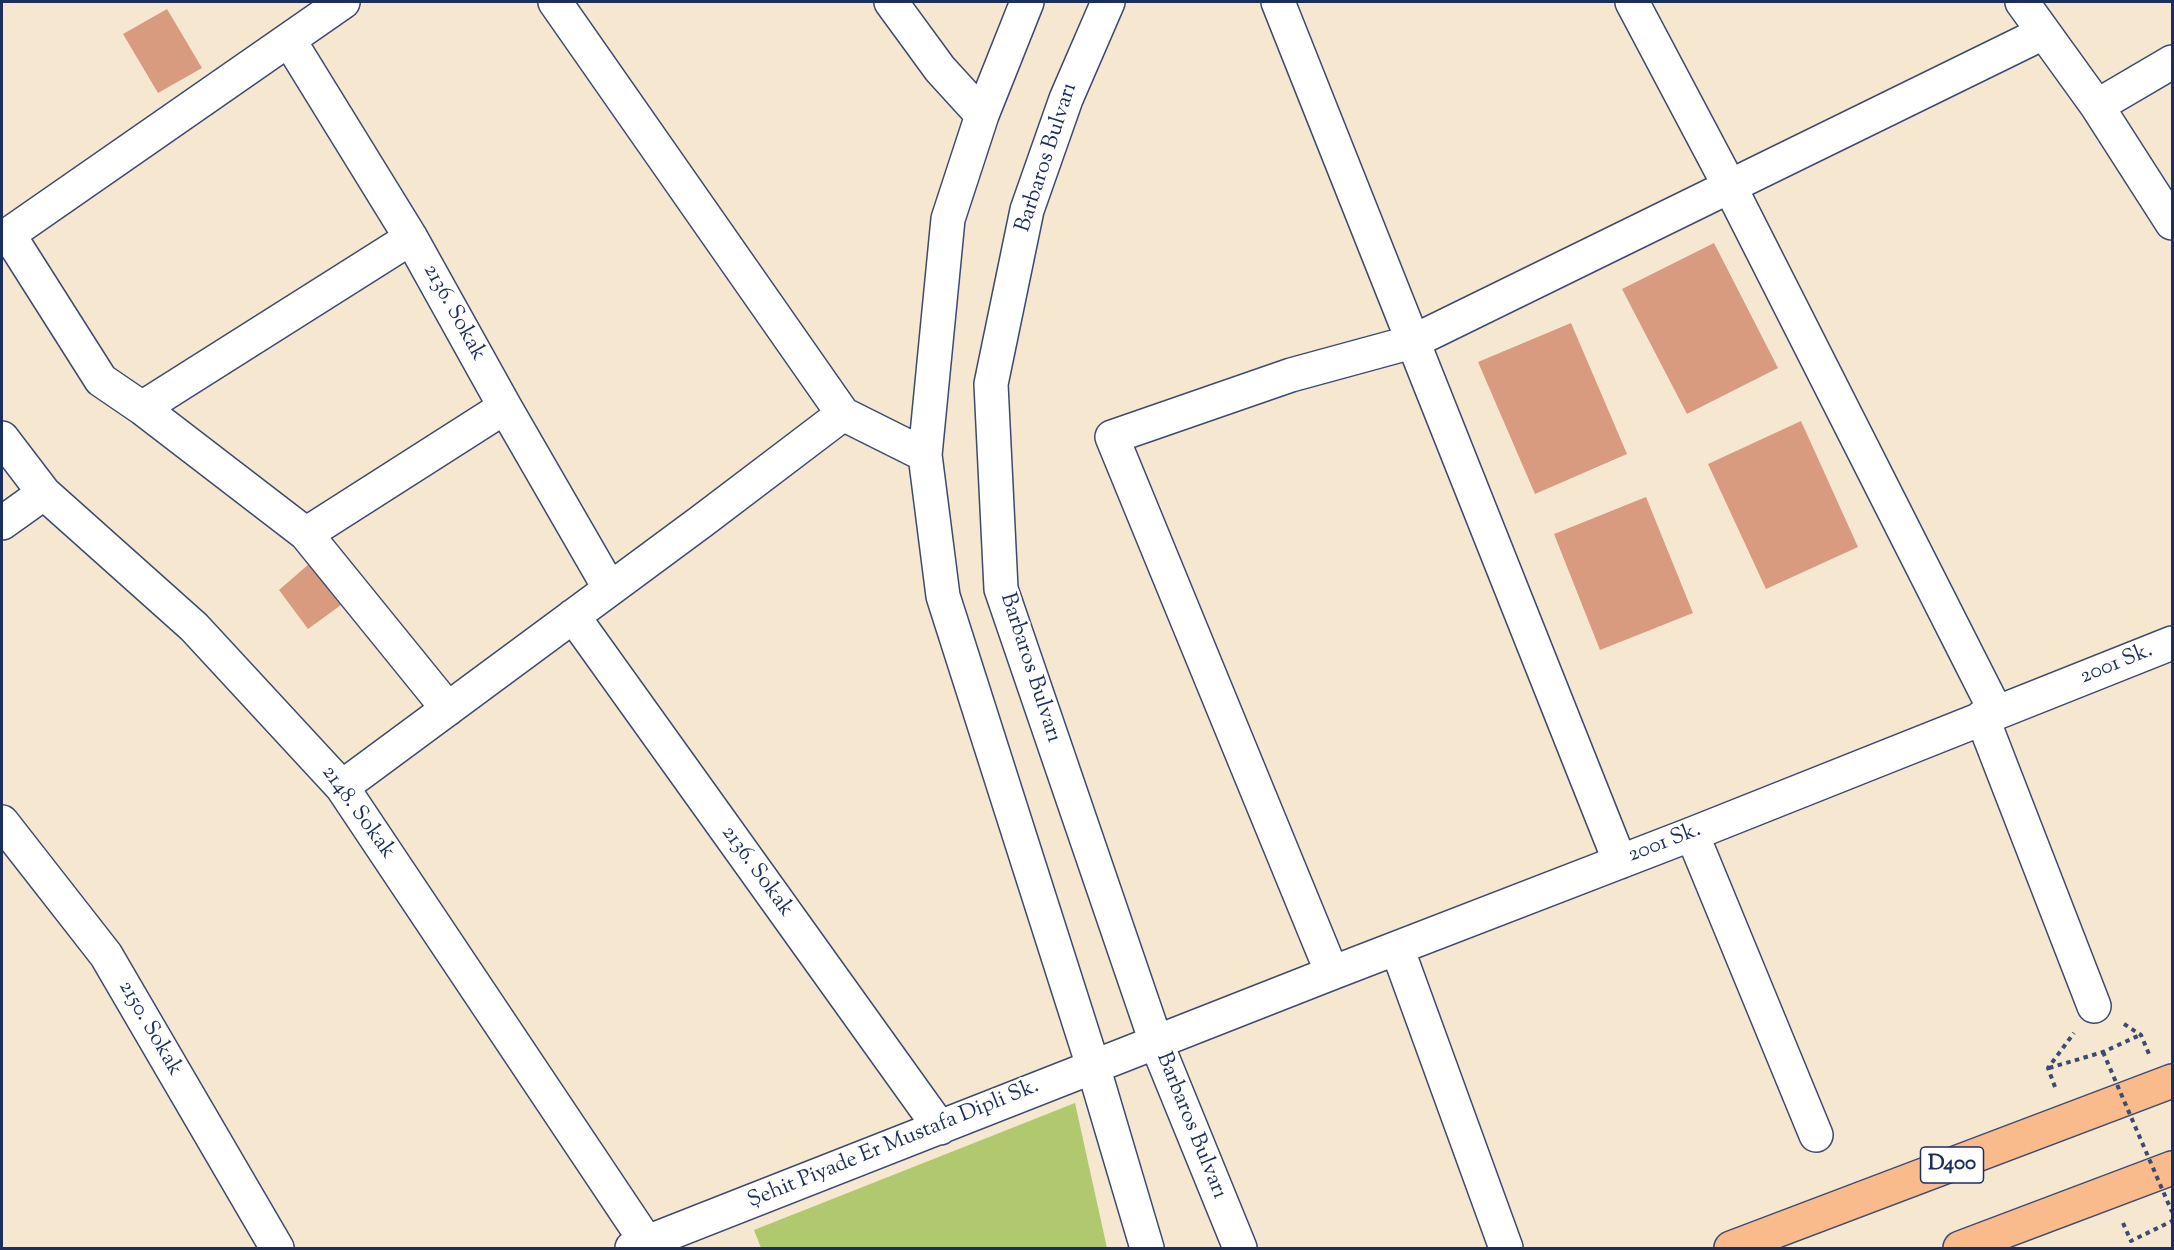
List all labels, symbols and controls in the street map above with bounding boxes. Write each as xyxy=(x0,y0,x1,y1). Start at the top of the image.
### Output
street label: Barbaros Bulvarı xyxy=(1011,80,1085,236)
street label: 2136. Sokak xyxy=(416,260,490,366)
street label: Barbaros Bulvarı xyxy=(992,590,1066,746)
street label: 2001 Sk. xyxy=(2077,638,2157,692)
street label: 2148. Sokak xyxy=(314,761,400,865)
street label: 2001 Sk. xyxy=(1625,818,1705,870)
street label: 2136. Sokak xyxy=(714,821,798,923)
street label: 2150. Sokak xyxy=(111,977,187,1081)
street label: Barbaros Bulvarı xyxy=(1149,1049,1231,1203)
street label: Şehit Piyade Er Mustafa Dipli Sk. xyxy=(745,1074,1043,1216)
road number: D400 xyxy=(1920,1147,1984,1183)

